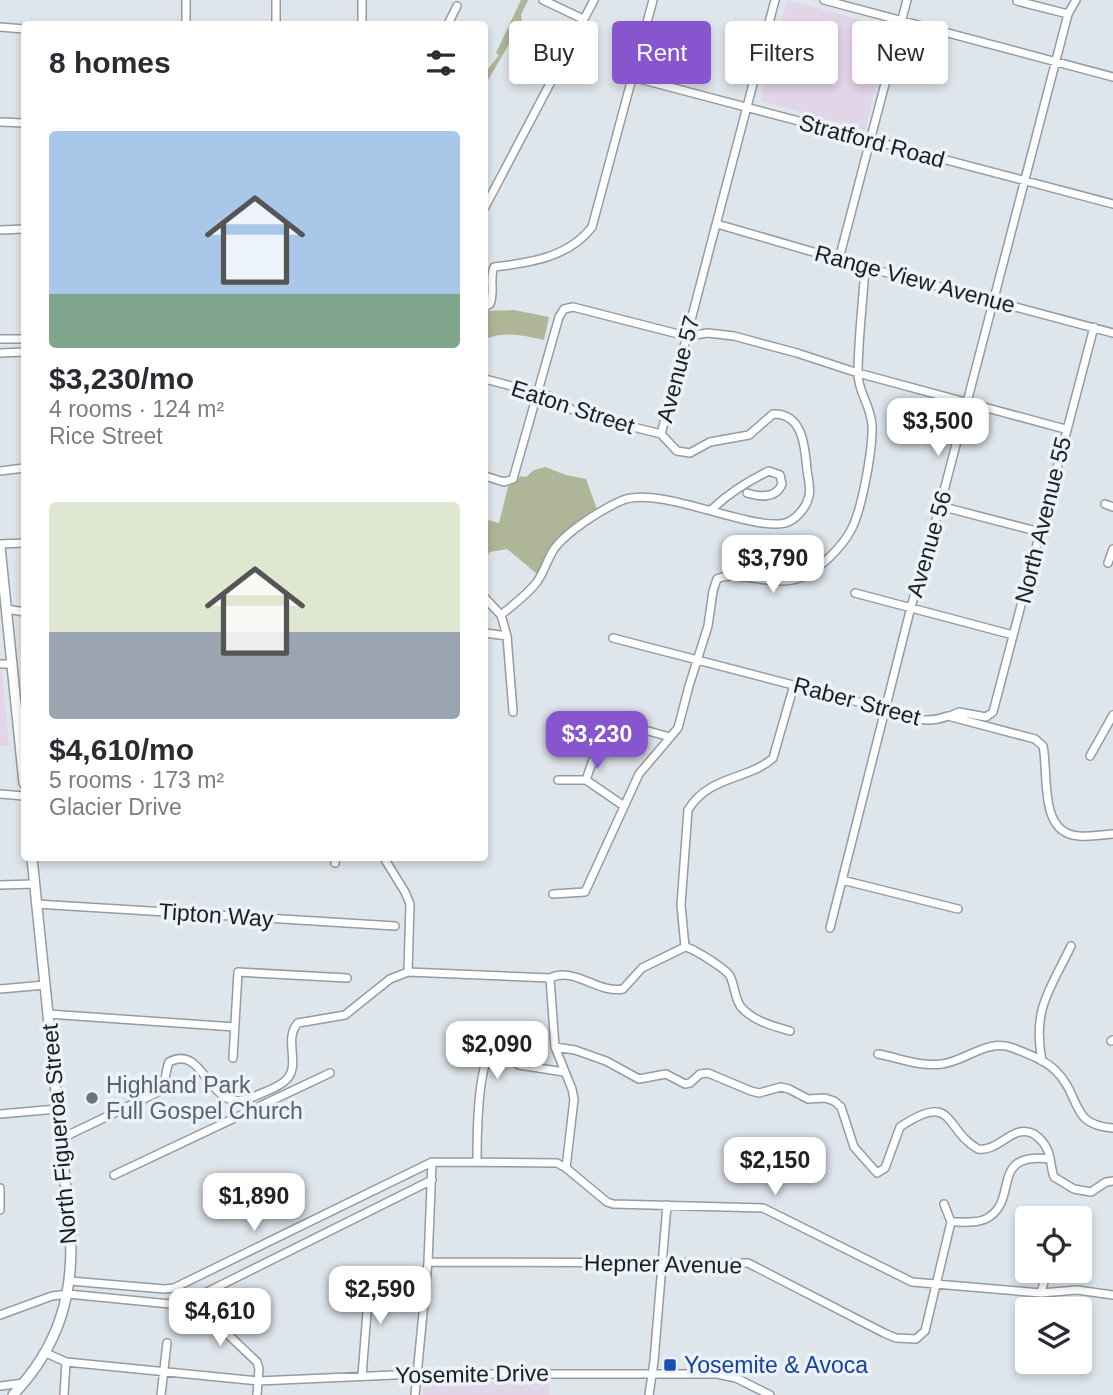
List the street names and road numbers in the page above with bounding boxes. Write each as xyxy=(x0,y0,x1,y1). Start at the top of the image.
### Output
street label: Stratford Road xyxy=(796,109,948,173)
street label: Range View Avenue xyxy=(812,240,1018,318)
street label: Avenue 57 xyxy=(651,313,705,425)
street label: Eaton Street xyxy=(508,375,638,439)
street label: North Avenue 55 xyxy=(1010,434,1076,606)
street label: Avenue 56 xyxy=(901,488,957,600)
street label: Raber Street xyxy=(791,672,924,731)
street label: Tipton Way xyxy=(158,898,275,932)
street label: North Figueroa Street xyxy=(36,1022,82,1245)
street label: Hepner Avenue xyxy=(584,1250,742,1278)
street label: Yosemite Drive xyxy=(395,1360,549,1388)

